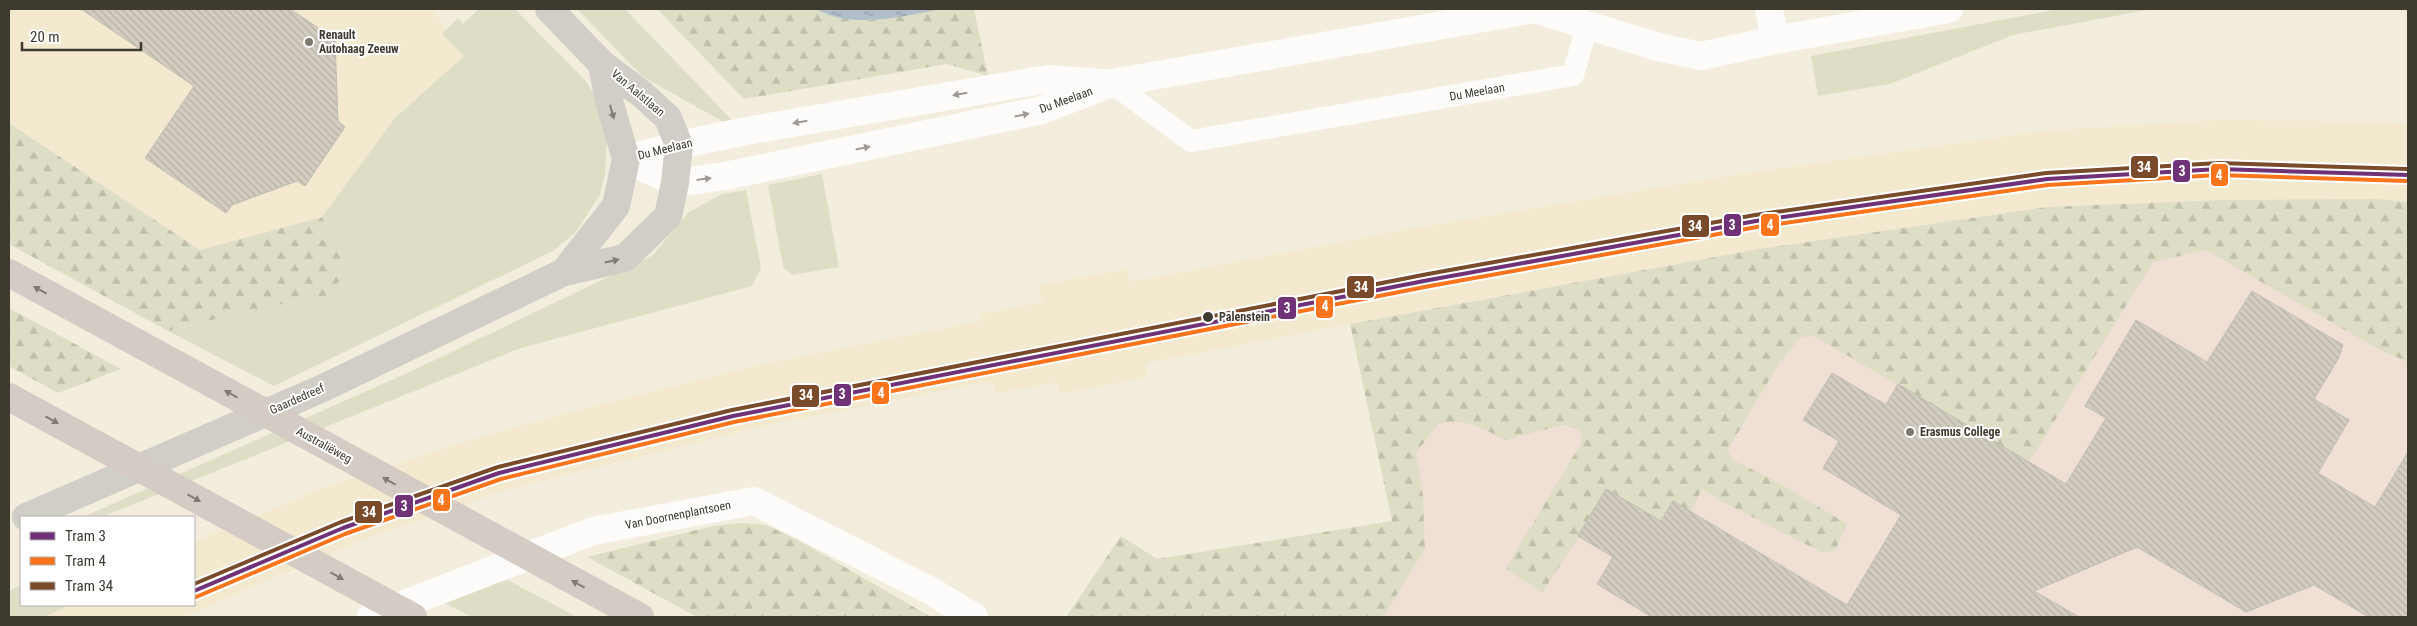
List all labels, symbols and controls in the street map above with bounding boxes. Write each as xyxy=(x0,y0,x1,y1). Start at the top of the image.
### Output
scale bar xyxy=(22,20,141,52)
text: 20 m xyxy=(30,28,60,46)
place label: Renault Autohaag Zeeuw xyxy=(319,28,399,56)
marker: Renault Autohaag Zeeuw xyxy=(303,36,315,48)
street label: Van Aalstlaan xyxy=(608,67,668,119)
street label: Du Meelaan xyxy=(1448,80,1506,104)
street label: Du Meelaan xyxy=(1037,84,1095,116)
one-way arrow xyxy=(951,91,967,99)
one-way arrow xyxy=(609,104,617,119)
one-way arrow xyxy=(1015,111,1030,119)
one-way arrow xyxy=(791,118,807,126)
street label: Du Meelaan xyxy=(636,135,694,163)
one-way arrow xyxy=(856,144,872,152)
line badge: 34 xyxy=(2130,155,2159,179)
text: 34 xyxy=(2137,159,2151,175)
line badge: 3 xyxy=(2172,159,2191,183)
text: 3 xyxy=(2178,163,2186,179)
line badge: 4 xyxy=(2210,163,2229,187)
text: 4 xyxy=(2215,167,2223,183)
one-way arrow xyxy=(696,175,712,183)
line badge: 3 xyxy=(1723,213,1742,237)
line badge: 4 xyxy=(1760,213,1780,237)
line badge: 34 xyxy=(1681,214,1710,238)
text: 3 xyxy=(1728,217,1736,233)
text: 4 xyxy=(1766,217,1774,233)
text: 34 xyxy=(1688,218,1702,234)
one-way arrow xyxy=(604,257,619,265)
line badge: 34 xyxy=(1346,275,1375,299)
text: 34 xyxy=(1354,279,1368,295)
one-way arrow xyxy=(33,286,47,294)
line badge: 4 xyxy=(1315,295,1334,319)
line badge: 3 xyxy=(1277,296,1297,320)
text: 4 xyxy=(1321,298,1329,314)
text: 3 xyxy=(1283,300,1291,316)
marker: Palenstein xyxy=(1201,310,1215,324)
place label: Palenstein xyxy=(1219,310,1270,324)
street label: Gaardedreef xyxy=(268,381,327,417)
line badge: 4 xyxy=(871,381,890,405)
line badge: 3 xyxy=(833,383,852,407)
line badge: 34 xyxy=(791,384,820,408)
text: 4 xyxy=(877,385,885,401)
text: 3 xyxy=(838,386,846,402)
text: 34 xyxy=(799,387,813,403)
one-way arrow xyxy=(225,390,238,399)
one-way arrow xyxy=(45,416,58,425)
street label: Australiëweg xyxy=(294,424,354,466)
place label: Erasmus College xyxy=(1920,425,2000,439)
marker: Erasmus College xyxy=(1904,426,1916,438)
one-way arrow xyxy=(383,476,396,485)
line badge: 4 xyxy=(432,488,451,512)
text: 4 xyxy=(437,492,445,508)
one-way arrow xyxy=(187,494,202,502)
line badge: 3 xyxy=(394,494,414,518)
text: 3 xyxy=(400,498,408,514)
street label: Van Doornenplantsoen xyxy=(624,498,732,532)
line badge: 34 xyxy=(354,500,383,524)
text: 34 xyxy=(362,504,376,520)
legend xyxy=(20,516,195,606)
text: Tram 3 xyxy=(65,527,106,545)
text: Tram 4 xyxy=(65,552,106,570)
one-way arrow xyxy=(330,572,344,580)
text: Tram 34 xyxy=(65,577,113,595)
one-way arrow xyxy=(571,579,585,588)

